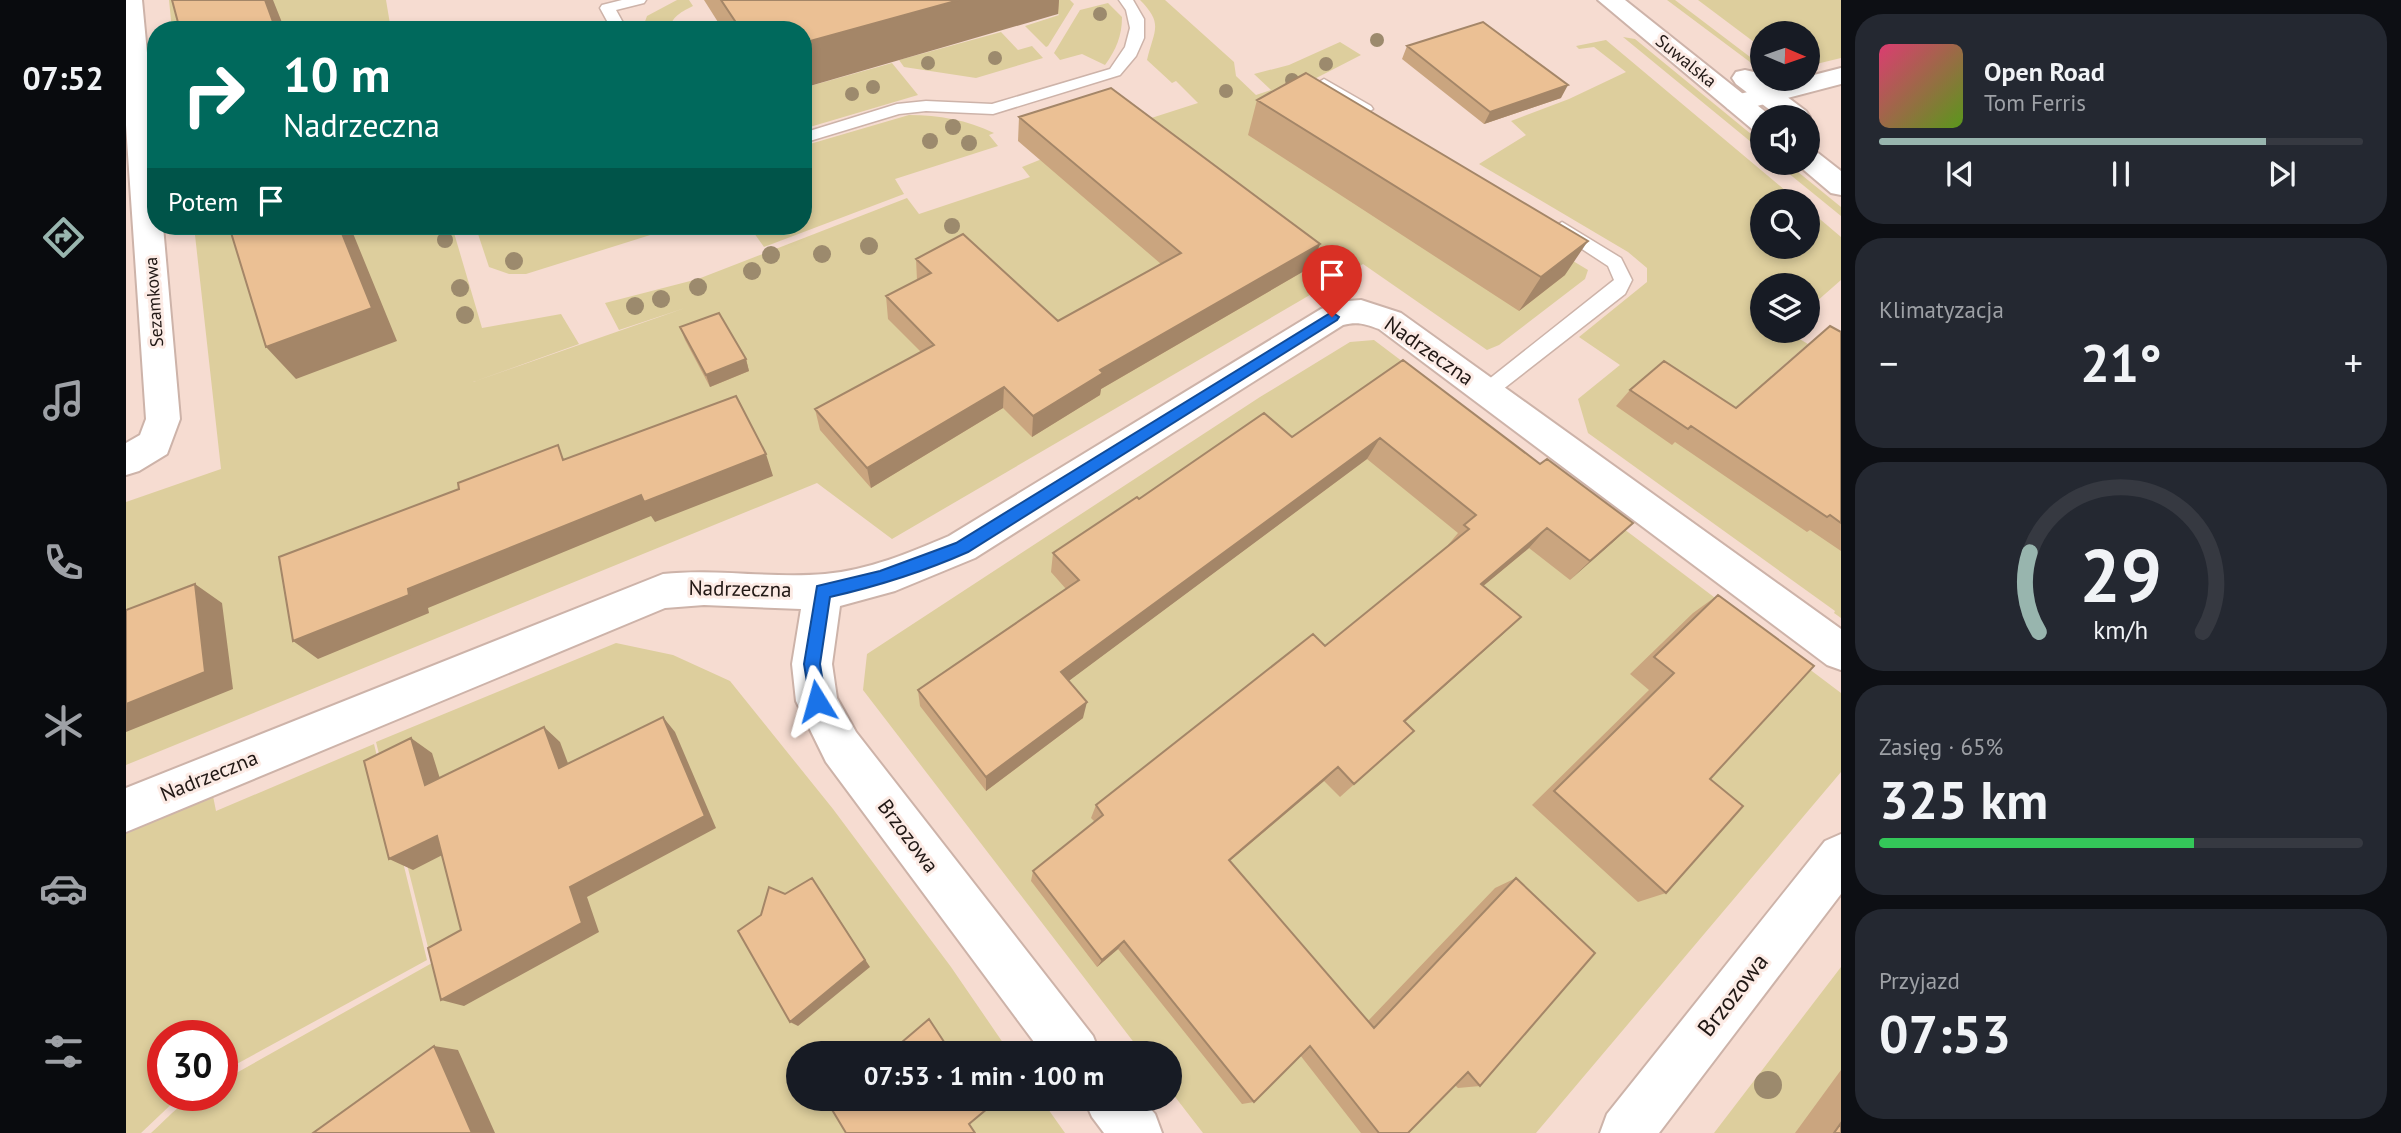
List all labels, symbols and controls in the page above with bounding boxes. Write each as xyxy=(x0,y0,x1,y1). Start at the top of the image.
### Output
north arrow xyxy=(1750,21,1820,91)
map controls xyxy=(1750,21,1820,343)
street label: Suwalska xyxy=(1651,29,1721,92)
text: 10 m xyxy=(283,42,390,106)
icon: right xyxy=(168,49,259,140)
text: Open Road xyxy=(1984,55,2105,88)
text: 07:52 xyxy=(22,57,104,99)
text: Tom Ferris xyxy=(1984,88,2086,117)
text: Nadrzeczna xyxy=(283,104,440,146)
button: sound xyxy=(1750,105,1820,175)
icon: previous xyxy=(1941,155,1979,193)
icon: pause xyxy=(2102,155,2140,193)
icon: next xyxy=(2263,155,2301,193)
icon: arrive xyxy=(252,182,290,220)
text: Potem xyxy=(168,185,238,218)
button: search xyxy=(1750,189,1820,259)
icon: directions xyxy=(39,213,88,262)
pin xyxy=(1302,245,1362,317)
street label: Sezamkowa xyxy=(139,256,168,348)
icon: arrive xyxy=(1313,256,1351,294)
button: layers xyxy=(1750,273,1820,343)
text: Klimatyzacja xyxy=(1879,295,2004,324)
street label: Nadrzeczna xyxy=(1379,310,1479,391)
text: 21° xyxy=(2080,329,2162,396)
text: − xyxy=(1879,338,1898,387)
text: + xyxy=(2344,338,2363,387)
icon: music xyxy=(39,376,88,425)
text: 29 xyxy=(2080,529,2162,623)
icon: phone xyxy=(39,538,88,587)
street label: Nadrzeczna xyxy=(688,574,792,603)
text: km/h xyxy=(2094,614,2148,646)
position arrow xyxy=(780,664,854,738)
icon: climate xyxy=(39,701,88,750)
text: Zasięg · 65% xyxy=(1879,732,2003,761)
street label: Nadrzeczna xyxy=(156,744,262,807)
text: 325 km xyxy=(1879,766,2048,833)
street label: Brzozowa xyxy=(872,794,945,878)
icon: car xyxy=(39,864,88,913)
street label: Brzozowa xyxy=(1690,947,1775,1043)
text: Przyjazd xyxy=(1879,966,1960,995)
text: 07:53 xyxy=(1879,1000,2011,1067)
speed limit sign: 30 xyxy=(147,1020,238,1111)
icon: filters xyxy=(39,1027,88,1076)
text: 07:53 · 1 min · 100 m xyxy=(864,1059,1104,1092)

